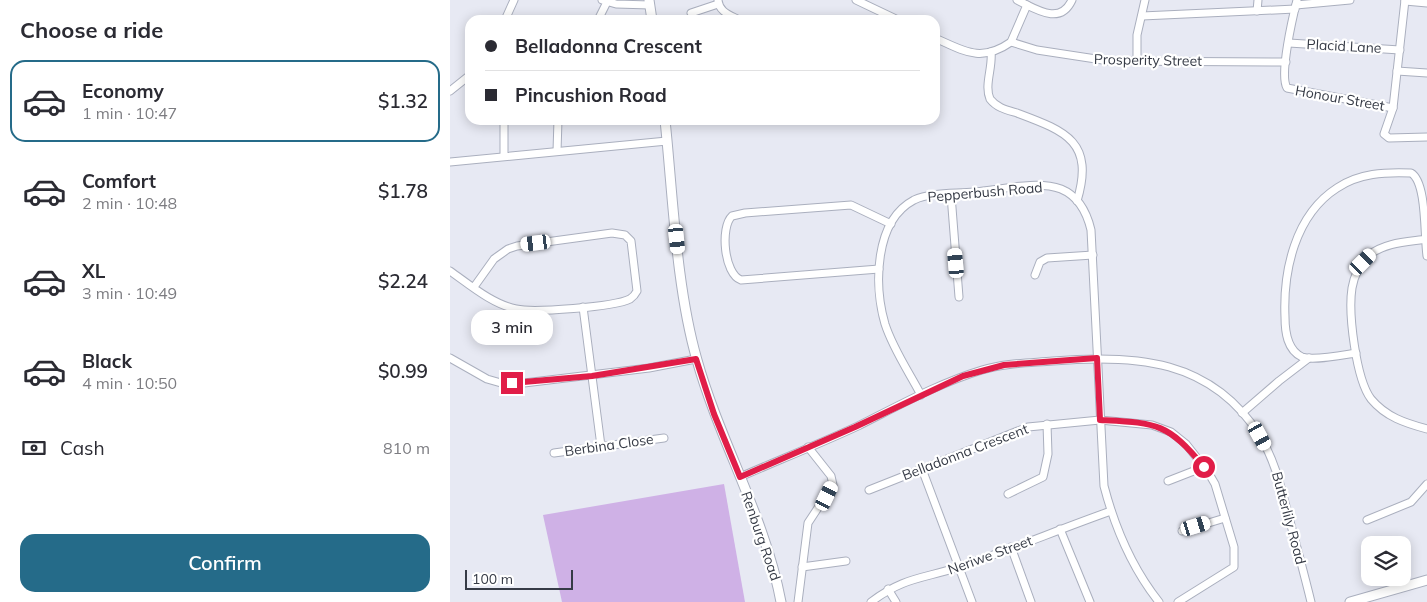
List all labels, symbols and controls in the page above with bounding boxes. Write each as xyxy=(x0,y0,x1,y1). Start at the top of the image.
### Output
text: Choose a ride xyxy=(20,16,163,44)
text: Belladonna Crescent xyxy=(515,34,702,58)
street label: Placid Lane xyxy=(1306,35,1382,57)
street label: Prosperity Street xyxy=(1094,50,1202,70)
icon: car xyxy=(22,79,67,124)
text: Economy xyxy=(82,79,164,103)
street label: Honour Street xyxy=(1294,81,1386,115)
text: Pincushion Road xyxy=(515,83,667,107)
text: $1.32 xyxy=(378,89,428,113)
text: 1 min · 10:47 xyxy=(82,103,177,123)
icon: car xyxy=(22,169,67,214)
text: Comfort xyxy=(82,169,156,193)
street label: Pepperbush Road xyxy=(927,178,1043,206)
text: $1.78 xyxy=(378,179,428,203)
text: 2 min · 10:48 xyxy=(82,193,177,213)
car xyxy=(667,223,686,255)
car xyxy=(520,234,551,252)
car xyxy=(1347,246,1378,278)
car xyxy=(947,247,964,279)
icon: car xyxy=(22,259,67,304)
text: XL xyxy=(82,259,105,283)
text: $2.24 xyxy=(378,269,428,293)
text: 3 min · 10:49 xyxy=(82,283,177,303)
callout: 3 min xyxy=(471,310,553,346)
text: 3 min xyxy=(491,317,533,337)
icon: car xyxy=(22,349,67,394)
text: Black xyxy=(82,349,132,373)
text: $0.99 xyxy=(378,359,428,383)
route end xyxy=(501,372,523,394)
text: 4 min · 10:50 xyxy=(82,373,177,393)
car xyxy=(1246,419,1273,453)
street label: Belladonna Crescent xyxy=(899,420,1031,484)
street label: Berbina Close xyxy=(563,430,655,460)
icon: cash xyxy=(20,434,48,462)
text: Cash xyxy=(60,436,105,460)
text: 810 m xyxy=(383,438,430,458)
route start xyxy=(1193,456,1215,478)
street label: Butterlily Road xyxy=(1268,470,1310,566)
car xyxy=(813,479,840,513)
street label: Renburg Road xyxy=(737,489,785,583)
car xyxy=(1179,514,1212,538)
street label: Neriwe Street xyxy=(945,531,1035,579)
button: Confirm xyxy=(20,534,430,592)
map controls xyxy=(1361,536,1411,586)
button: layers xyxy=(1361,536,1411,586)
scale bar xyxy=(465,567,572,590)
text: 100 m xyxy=(472,570,513,588)

